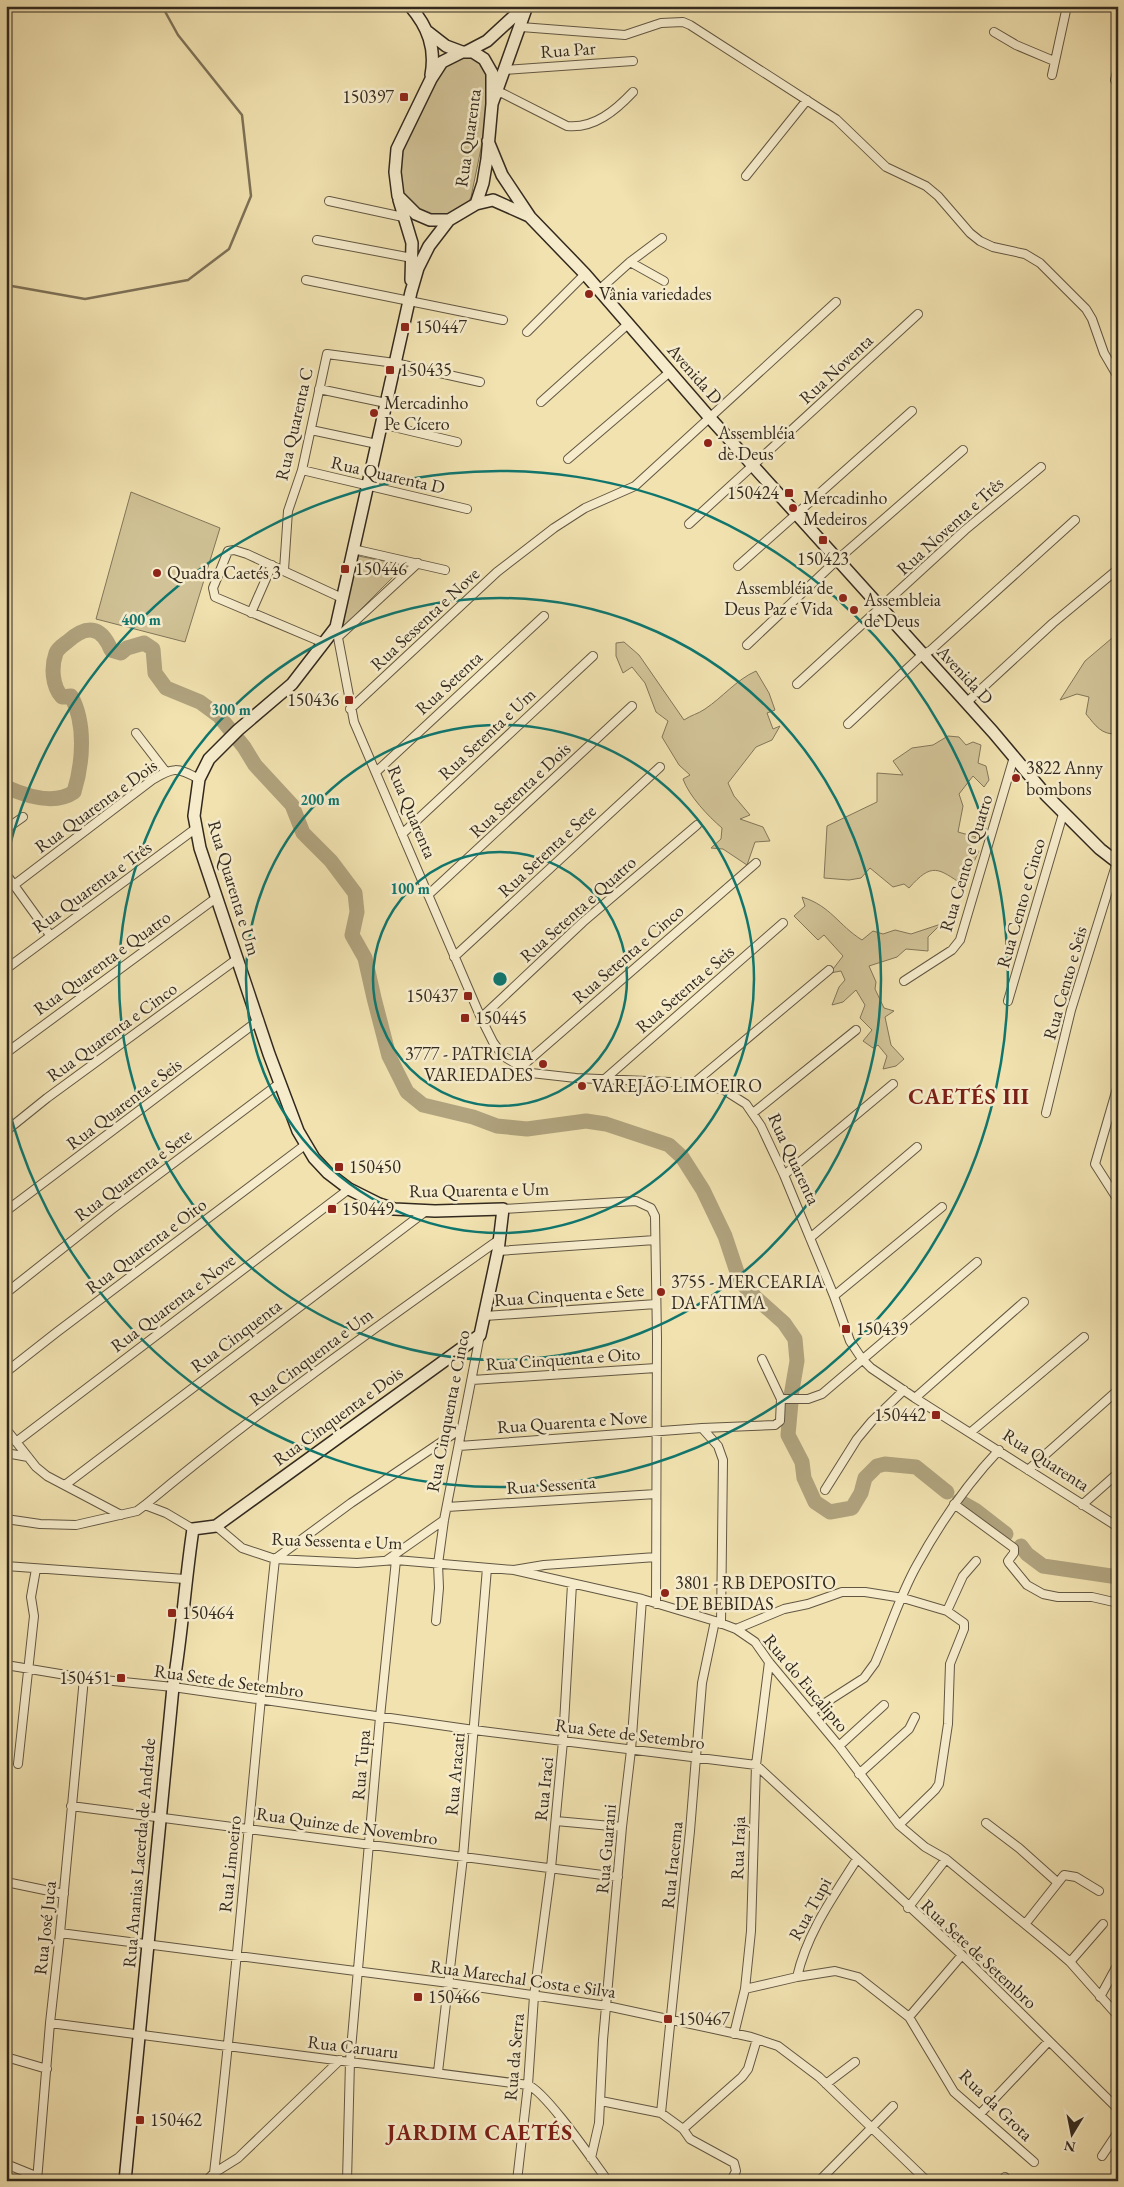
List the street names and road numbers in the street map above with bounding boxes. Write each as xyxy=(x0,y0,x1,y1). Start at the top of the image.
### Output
street label: Rua Par xyxy=(540,36,596,63)
street label: Rua Quarenta xyxy=(449,87,486,188)
street label: Rua Noventa xyxy=(794,328,878,409)
street label: Avenida D xyxy=(662,338,728,409)
street label: Rua Quarenta C xyxy=(269,365,318,483)
street label: Rua Quarenta D xyxy=(329,450,447,499)
street label: Rua Noventa e Três xyxy=(891,471,1008,580)
street label: Rua Sessenta e Nove xyxy=(365,562,484,675)
street label: Avenida D xyxy=(931,639,999,709)
street label: Rua Setenta xyxy=(410,645,488,720)
street label: Rua Setenta e Um xyxy=(433,683,540,785)
street label: Rua Setenta e Dois xyxy=(464,737,575,843)
street label: Rua Quarenta e Dois xyxy=(30,753,162,858)
street label: Rua Quarenta xyxy=(383,762,443,863)
street label: Rua Cento e Quatro xyxy=(934,791,997,934)
street label: Rua Setenta e Sete xyxy=(493,799,601,902)
street label: Rua Quarenta e Um xyxy=(203,817,266,958)
street label: Rua Quarenta e Três xyxy=(27,835,156,938)
street label: Rua Cento e Cinco xyxy=(991,835,1050,970)
street label: Rua Setenta e Quatro xyxy=(515,850,641,967)
street label: Rua Setenta e Cinco xyxy=(567,899,688,1008)
street label: Rua Quarenta e Quatro xyxy=(29,905,175,1020)
street label: Rua Cento e Seis xyxy=(1037,923,1092,1042)
street label: Rua Setenta e Seis xyxy=(631,939,739,1038)
street label: Rua Quarenta e Cinco xyxy=(42,976,182,1087)
street label: Rua Quarenta e Seis xyxy=(61,1053,186,1155)
street label: Rua Quarenta xyxy=(763,1109,826,1209)
street label: Rua Quarenta e Sete xyxy=(69,1123,196,1226)
street label: Rua Quarenta e Um xyxy=(409,1177,549,1202)
street label: Rua Quarenta e Oito xyxy=(81,1192,211,1299)
street label: Rua Quarenta e Nove xyxy=(106,1248,240,1357)
street label: Rua Cinquenta e Sete xyxy=(493,1278,645,1311)
street label: Rua Cinquenta xyxy=(186,1293,286,1377)
street label: Rua Cinquenta e Um xyxy=(244,1302,377,1411)
street label: Rua Cinquenta e Cinco xyxy=(420,1328,475,1494)
street label: Rua Cinquenta e Oito xyxy=(485,1342,641,1375)
street label: Rua Cinquenta e Dois xyxy=(268,1361,407,1470)
street label: Rua Quarenta e Nove xyxy=(496,1405,648,1438)
street label: Rua Quarenta xyxy=(999,1423,1095,1497)
street label: Rua Sessenta xyxy=(506,1470,597,1499)
street label: Rua Sessenta e Um xyxy=(271,1527,403,1554)
street label: Rua do Eucalipto xyxy=(759,1629,854,1737)
street label: Rua Sete de Setembro xyxy=(153,1659,305,1702)
street label: Rua Sete de Setembro xyxy=(554,1713,706,1754)
street label: Rua Tupa xyxy=(346,1728,375,1801)
street label: Rua Aracati xyxy=(439,1731,470,1816)
street label: Rua Ananias Lacerda de Andrade xyxy=(117,1737,160,1969)
street label: Rua Iraci xyxy=(529,1755,558,1822)
street label: Rua Quinze de Novembro xyxy=(255,1801,439,1850)
street label: Rua Guarani xyxy=(590,1803,621,1895)
street label: Rua Limoeiro xyxy=(213,1814,246,1914)
street label: Rua Iraja xyxy=(725,1815,750,1880)
street label: Rua Iracema xyxy=(655,1819,688,1910)
street label: Rua Tupi xyxy=(783,1873,836,1944)
street label: Rua José Juca xyxy=(28,1879,61,1976)
street label: Rua Sete de Setembro xyxy=(916,1894,1042,2014)
street label: Rua Marechal Costa e Silva xyxy=(429,1954,618,2003)
street label: Rua da Serra xyxy=(498,2012,529,2102)
street label: Rua Caruaru xyxy=(306,2030,400,2064)
street label: Rua da Grota xyxy=(955,2064,1039,2146)

